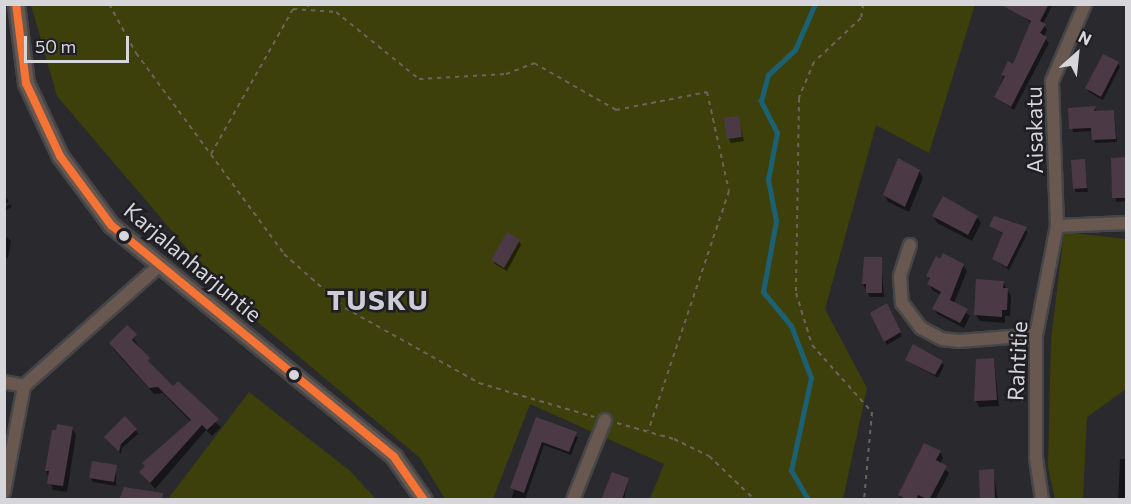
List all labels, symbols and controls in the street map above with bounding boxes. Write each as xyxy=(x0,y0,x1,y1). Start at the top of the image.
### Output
scale bar xyxy=(27,24,132,62)
north arrow xyxy=(1047,24,1107,84)
text: N xyxy=(1076,26,1095,49)
text: 50 m xyxy=(35,35,76,57)
street label: Aisakatu xyxy=(1020,86,1048,174)
street label: Karjalanharjuntie xyxy=(119,197,267,327)
unlabelled marker xyxy=(118,230,130,242)
district label: TUSKU xyxy=(327,282,429,316)
street label: Rahtitie xyxy=(1002,320,1032,402)
unlabelled marker xyxy=(288,369,300,381)

